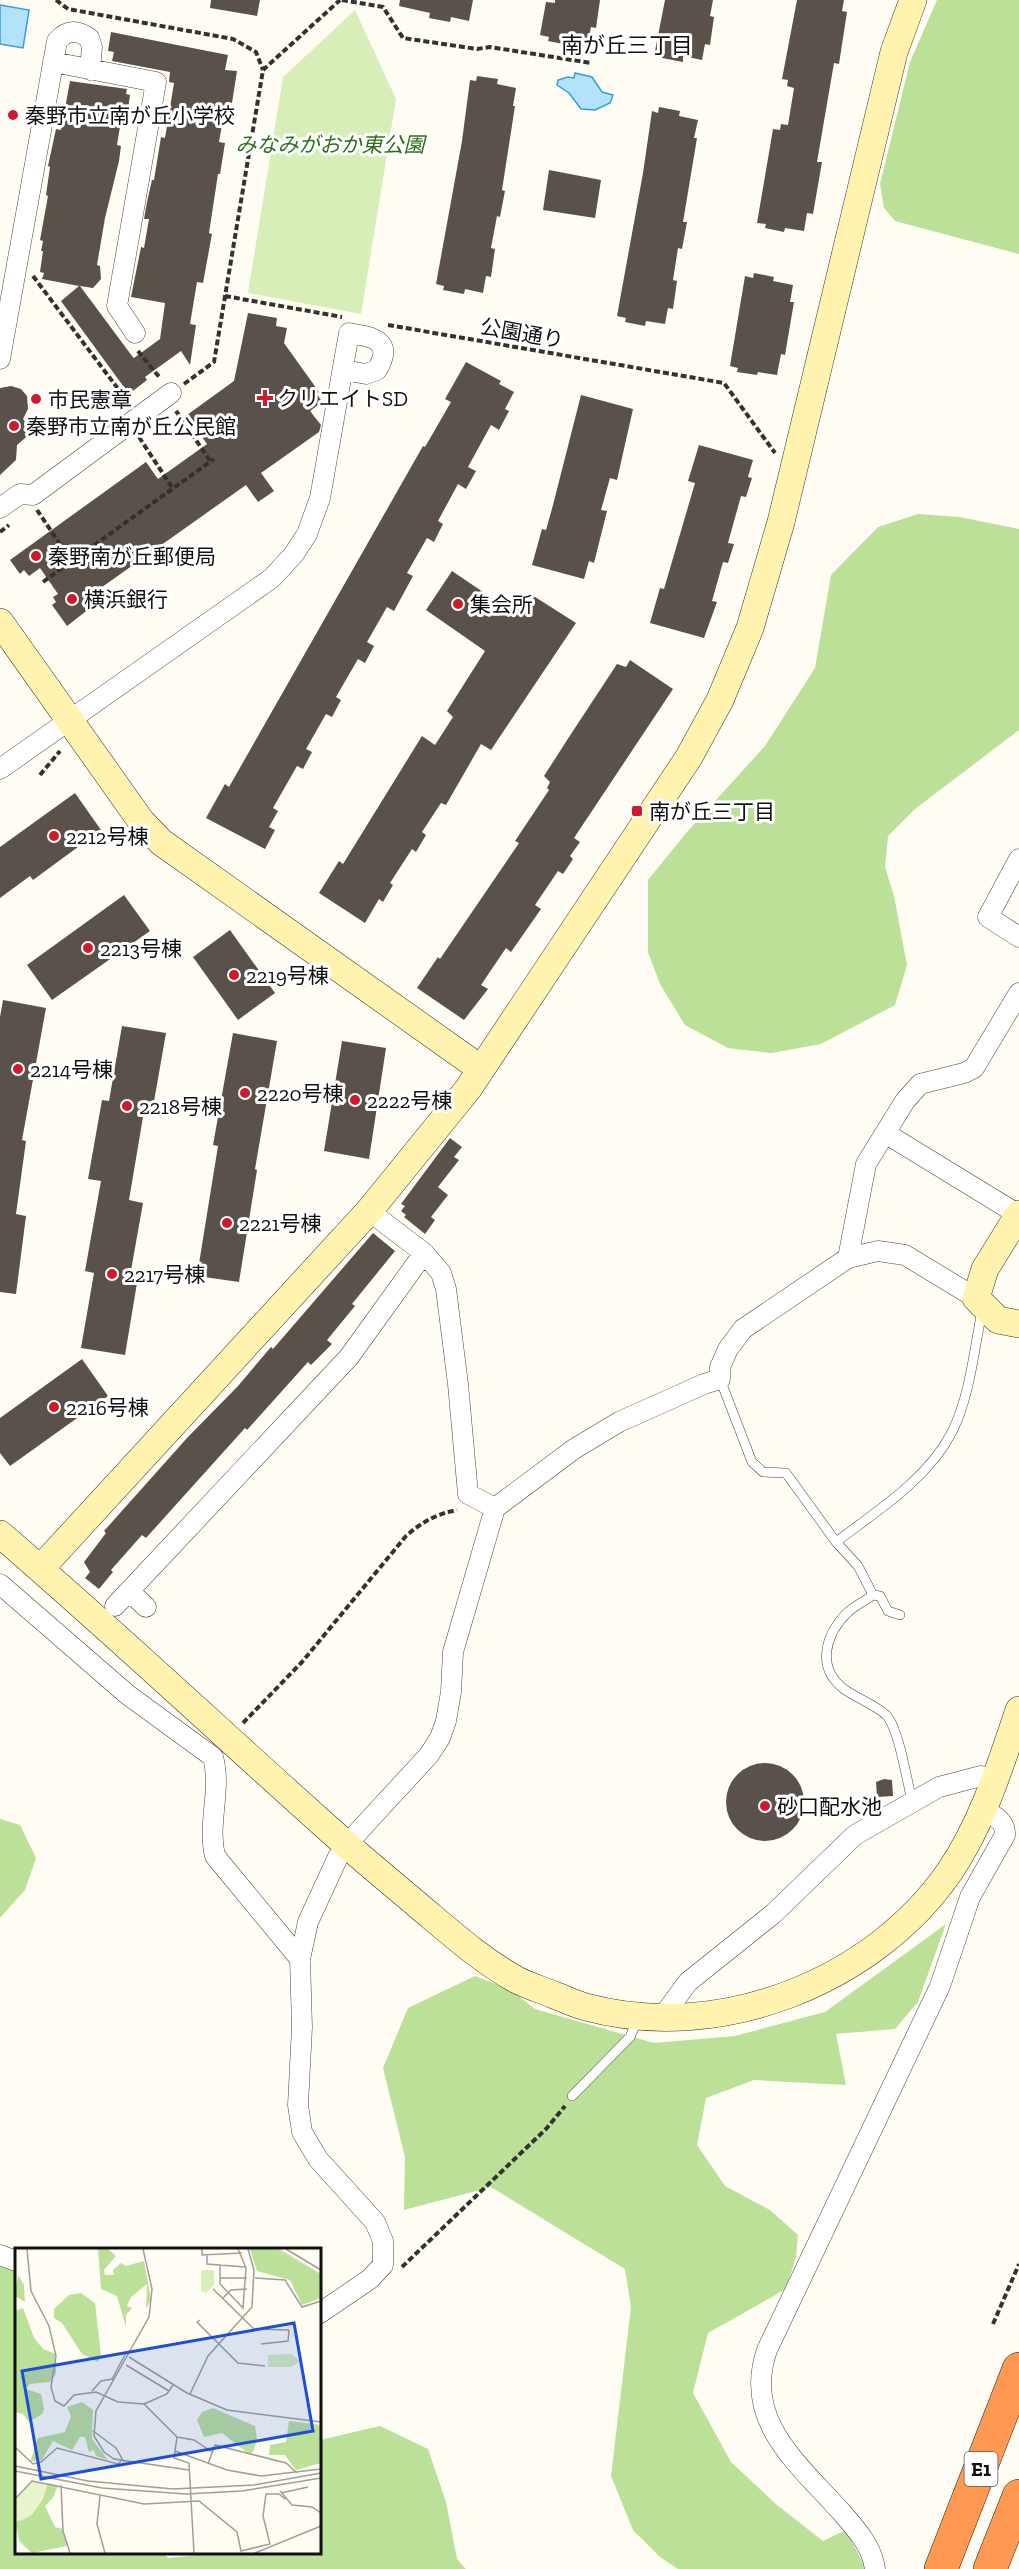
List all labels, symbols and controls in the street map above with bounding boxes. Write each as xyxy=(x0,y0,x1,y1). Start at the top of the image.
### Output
district label: 南が丘三丁目 xyxy=(561,32,693,59)
place label: 秦野市立南が丘小学校 xyxy=(25,103,235,128)
marker: 秦野市立南が丘小学校 xyxy=(6,108,20,122)
park label: みなみがおか東公園 xyxy=(236,132,427,157)
street label: 公園通り xyxy=(478,313,566,353)
place label: クリエイトSD xyxy=(277,386,408,411)
place label: 市民憲章 xyxy=(48,387,132,412)
marker: クリエイトSD xyxy=(258,391,272,405)
marker: 市民憲章 xyxy=(29,392,43,406)
place label: 秦野市立南が丘公民館 xyxy=(26,414,236,439)
marker: 秦野市立南が丘公民館 xyxy=(7,419,21,433)
place label: 秦野南が丘郵便局 xyxy=(48,544,216,569)
marker: 秦野南が丘郵便局 xyxy=(29,549,43,563)
place label: 横浜銀行 xyxy=(84,587,168,612)
marker: 横浜銀行 xyxy=(65,592,79,606)
place label: 集会所 xyxy=(470,592,533,617)
marker: 集会所 xyxy=(451,597,465,611)
place label: 南が丘三丁目 xyxy=(649,799,775,824)
marker: 南が丘三丁目 xyxy=(630,804,644,818)
place label: 2212号棟 xyxy=(66,824,149,849)
marker: 2212号棟 xyxy=(47,829,61,843)
place label: 2213号棟 xyxy=(100,936,182,961)
marker: 2213号棟 xyxy=(81,941,95,955)
place label: 2219号棟 xyxy=(246,963,329,988)
marker: 2219号棟 xyxy=(227,968,241,982)
place label: 2214号棟 xyxy=(30,1057,113,1082)
marker: 2214号棟 xyxy=(11,1062,25,1076)
place label: 2220号棟 xyxy=(257,1081,344,1106)
marker: 2220号棟 xyxy=(238,1086,252,1100)
place label: 2222号棟 xyxy=(367,1088,452,1113)
marker: 2222号棟 xyxy=(348,1093,362,1107)
place label: 2218号棟 xyxy=(139,1094,222,1119)
marker: 2218号棟 xyxy=(120,1099,134,1113)
place label: 2221号棟 xyxy=(239,1211,322,1236)
marker: 2221号棟 xyxy=(220,1216,234,1230)
place label: 2217号棟 xyxy=(124,1262,205,1287)
marker: 2217号棟 xyxy=(105,1267,119,1281)
place label: 2216号棟 xyxy=(66,1395,149,1420)
marker: 2216号棟 xyxy=(47,1400,61,1414)
place label: 砂口配水池 xyxy=(777,1794,882,1819)
marker: 砂口配水池 xyxy=(758,1799,772,1813)
inset map xyxy=(15,2248,321,2554)
road number: E1 xyxy=(964,2452,998,2486)

